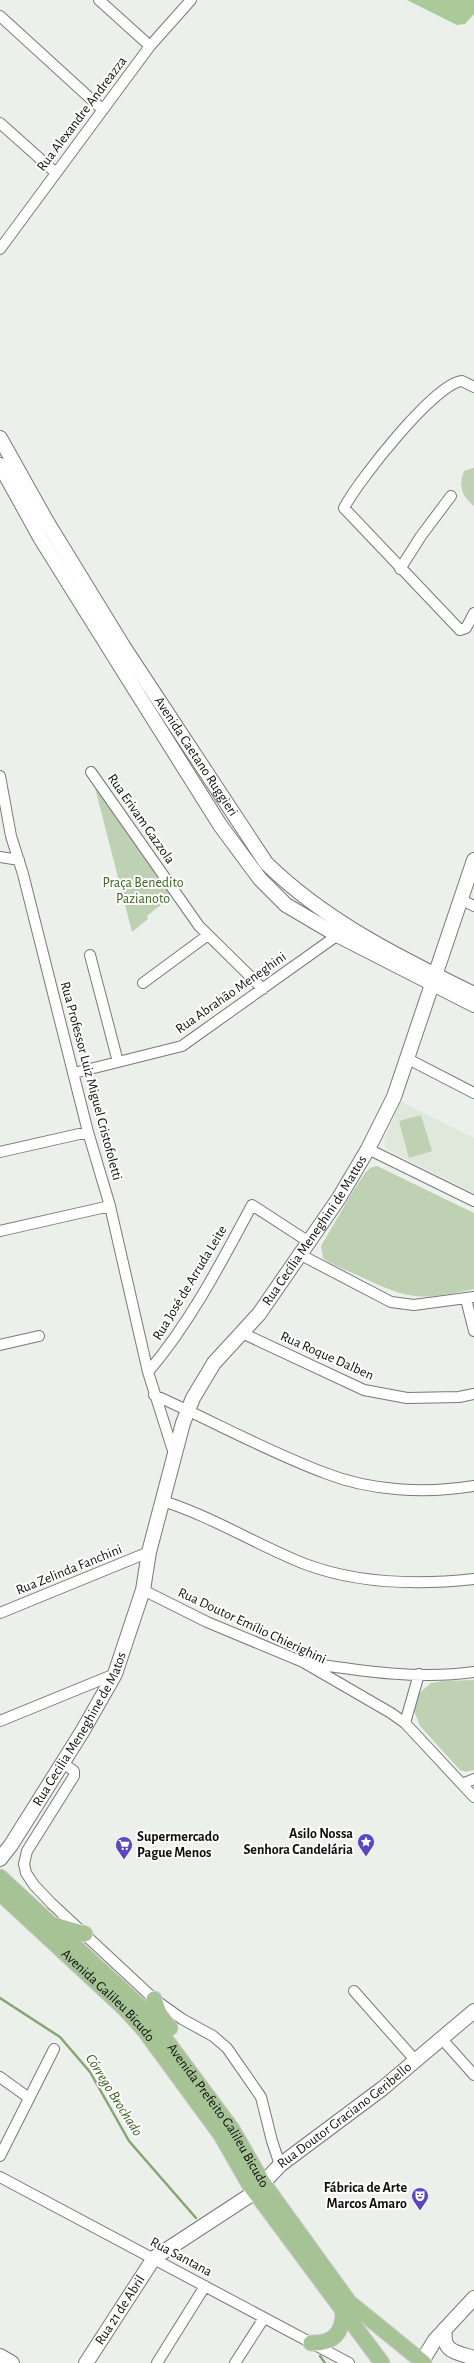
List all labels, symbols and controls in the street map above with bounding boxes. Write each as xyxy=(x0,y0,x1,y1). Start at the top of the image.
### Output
street label: Rua Alexandre Andreazza xyxy=(35,54,130,174)
street label: Avenida Caetano Ruggieri xyxy=(151,694,240,819)
street label: Rua Erivam Gazzola xyxy=(105,771,178,867)
park label: Praça Benedito Pazianoto xyxy=(102,876,184,906)
street label: Rua Abrahão Meneghini xyxy=(173,950,289,1036)
street label: Rua Professor Luiz Miguel Cristofoletti xyxy=(58,980,124,1182)
street label: Rua Cecília Meneghini de Mattos xyxy=(260,1153,369,1308)
street label: Rua José de Arruda Leite xyxy=(150,1223,230,1343)
street label: Rua Roque Dalben xyxy=(278,1329,376,1383)
street label: Rua Zelinda Fanchini xyxy=(14,1542,124,1598)
street label: Rua Doutor Emílio Chierighini xyxy=(176,1585,328,1667)
street label: Rua Cecilia Meneghine de Matos xyxy=(30,1650,129,1809)
place label: Asilo Nossa Senhora Candelária xyxy=(244,1827,353,1857)
place label: Supermercado Pague Menos xyxy=(137,1830,219,1860)
place icon: Asilo Nossa Senhora Candelária xyxy=(356,1832,376,1857)
supermarket icon: Supermercado Pague Menos xyxy=(114,1835,134,1860)
street label: Avenida Galileu Bicudo xyxy=(59,1947,157,2045)
street label: Avenida Prefeito Galileu Bicudo xyxy=(164,2041,271,2190)
water label: Córrego Brochado xyxy=(83,2051,145,2139)
street label: Rua Doutor Graciano Geribello xyxy=(275,2060,415,2171)
place label: Fábrica de Arte Marcos Amaro xyxy=(324,2181,407,2211)
theatre icon: Fábrica de Arte Marcos Amaro xyxy=(410,2186,430,2211)
street label: Rua Santana xyxy=(148,2235,215,2279)
street label: Rua 21 de Abril xyxy=(93,2273,148,2347)

